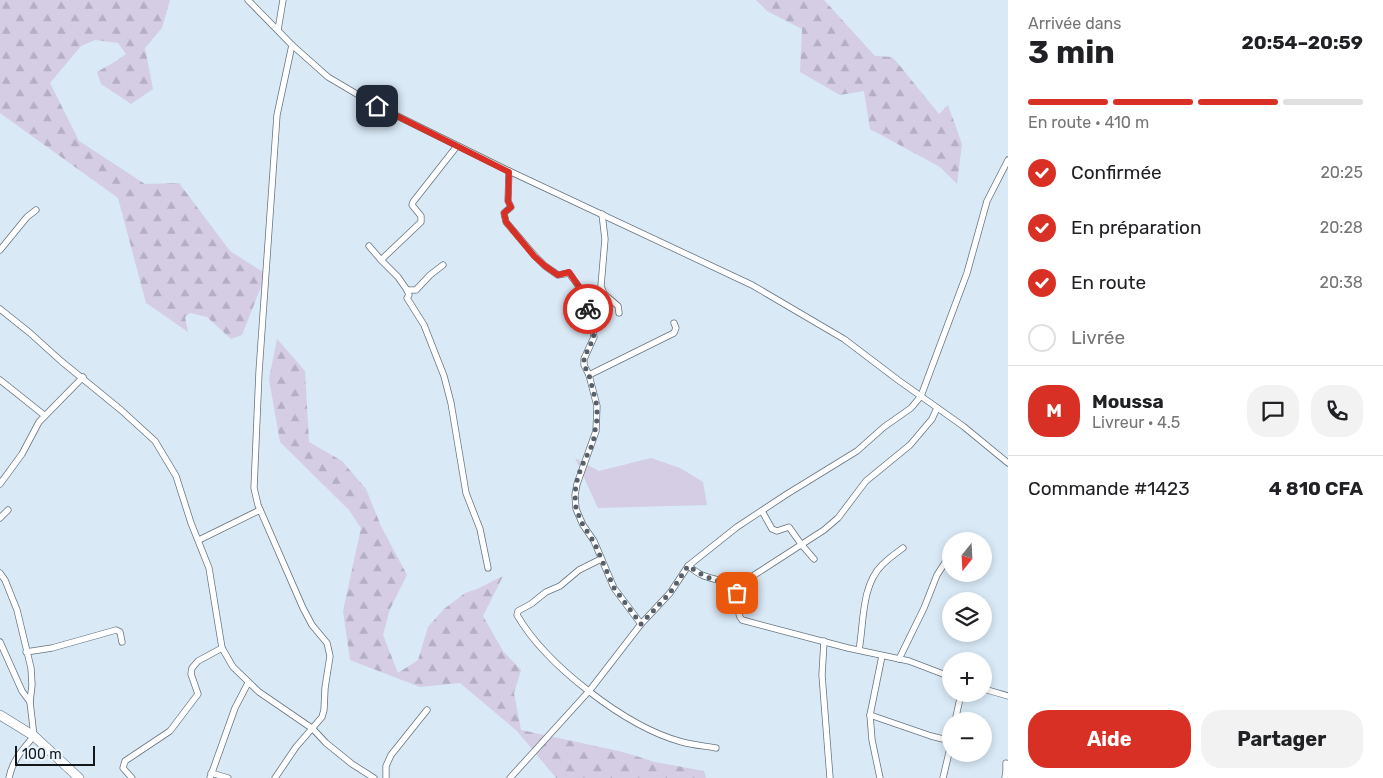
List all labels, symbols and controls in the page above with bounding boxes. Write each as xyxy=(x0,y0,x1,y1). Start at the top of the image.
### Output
text: Arrivée dans xyxy=(1028,14,1121,33)
text: 20:54–20:59 xyxy=(1241,31,1363,54)
text: 3 min xyxy=(1028,33,1115,71)
pin xyxy=(356,85,398,127)
icon: home xyxy=(363,92,391,120)
text: En route · 410 m xyxy=(1028,113,1149,132)
icon: check xyxy=(1028,159,1056,187)
text: Confirmée xyxy=(1071,161,1162,184)
text: 20:25 xyxy=(1320,163,1363,182)
icon: check xyxy=(1028,214,1056,242)
text: En préparation xyxy=(1071,216,1201,239)
text: 20:28 xyxy=(1320,218,1363,237)
icon: check xyxy=(1028,269,1056,297)
text: En route xyxy=(1071,271,1146,294)
text: 20:38 xyxy=(1320,273,1363,292)
courier xyxy=(563,284,613,334)
icon: bike xyxy=(574,295,602,323)
text: Livrée xyxy=(1071,326,1125,349)
button: chat xyxy=(1247,385,1299,437)
button: phone xyxy=(1311,385,1363,437)
text: Moussa xyxy=(1092,390,1164,413)
text: M xyxy=(1046,399,1062,422)
text: Livreur · 4.5 xyxy=(1092,413,1180,432)
text: Commande #1423 xyxy=(1028,477,1190,500)
text: 4 810 CFA xyxy=(1269,477,1363,500)
north arrow xyxy=(942,532,992,582)
map controls xyxy=(942,532,992,762)
pin xyxy=(716,572,758,614)
icon: bag xyxy=(723,579,751,607)
button: layers xyxy=(942,592,992,642)
button: + xyxy=(942,652,992,702)
button: Aide xyxy=(1028,710,1191,768)
button: Partager xyxy=(1201,710,1363,768)
button: − xyxy=(942,712,992,762)
scale bar xyxy=(15,743,95,766)
text: 100 m xyxy=(22,746,62,763)

